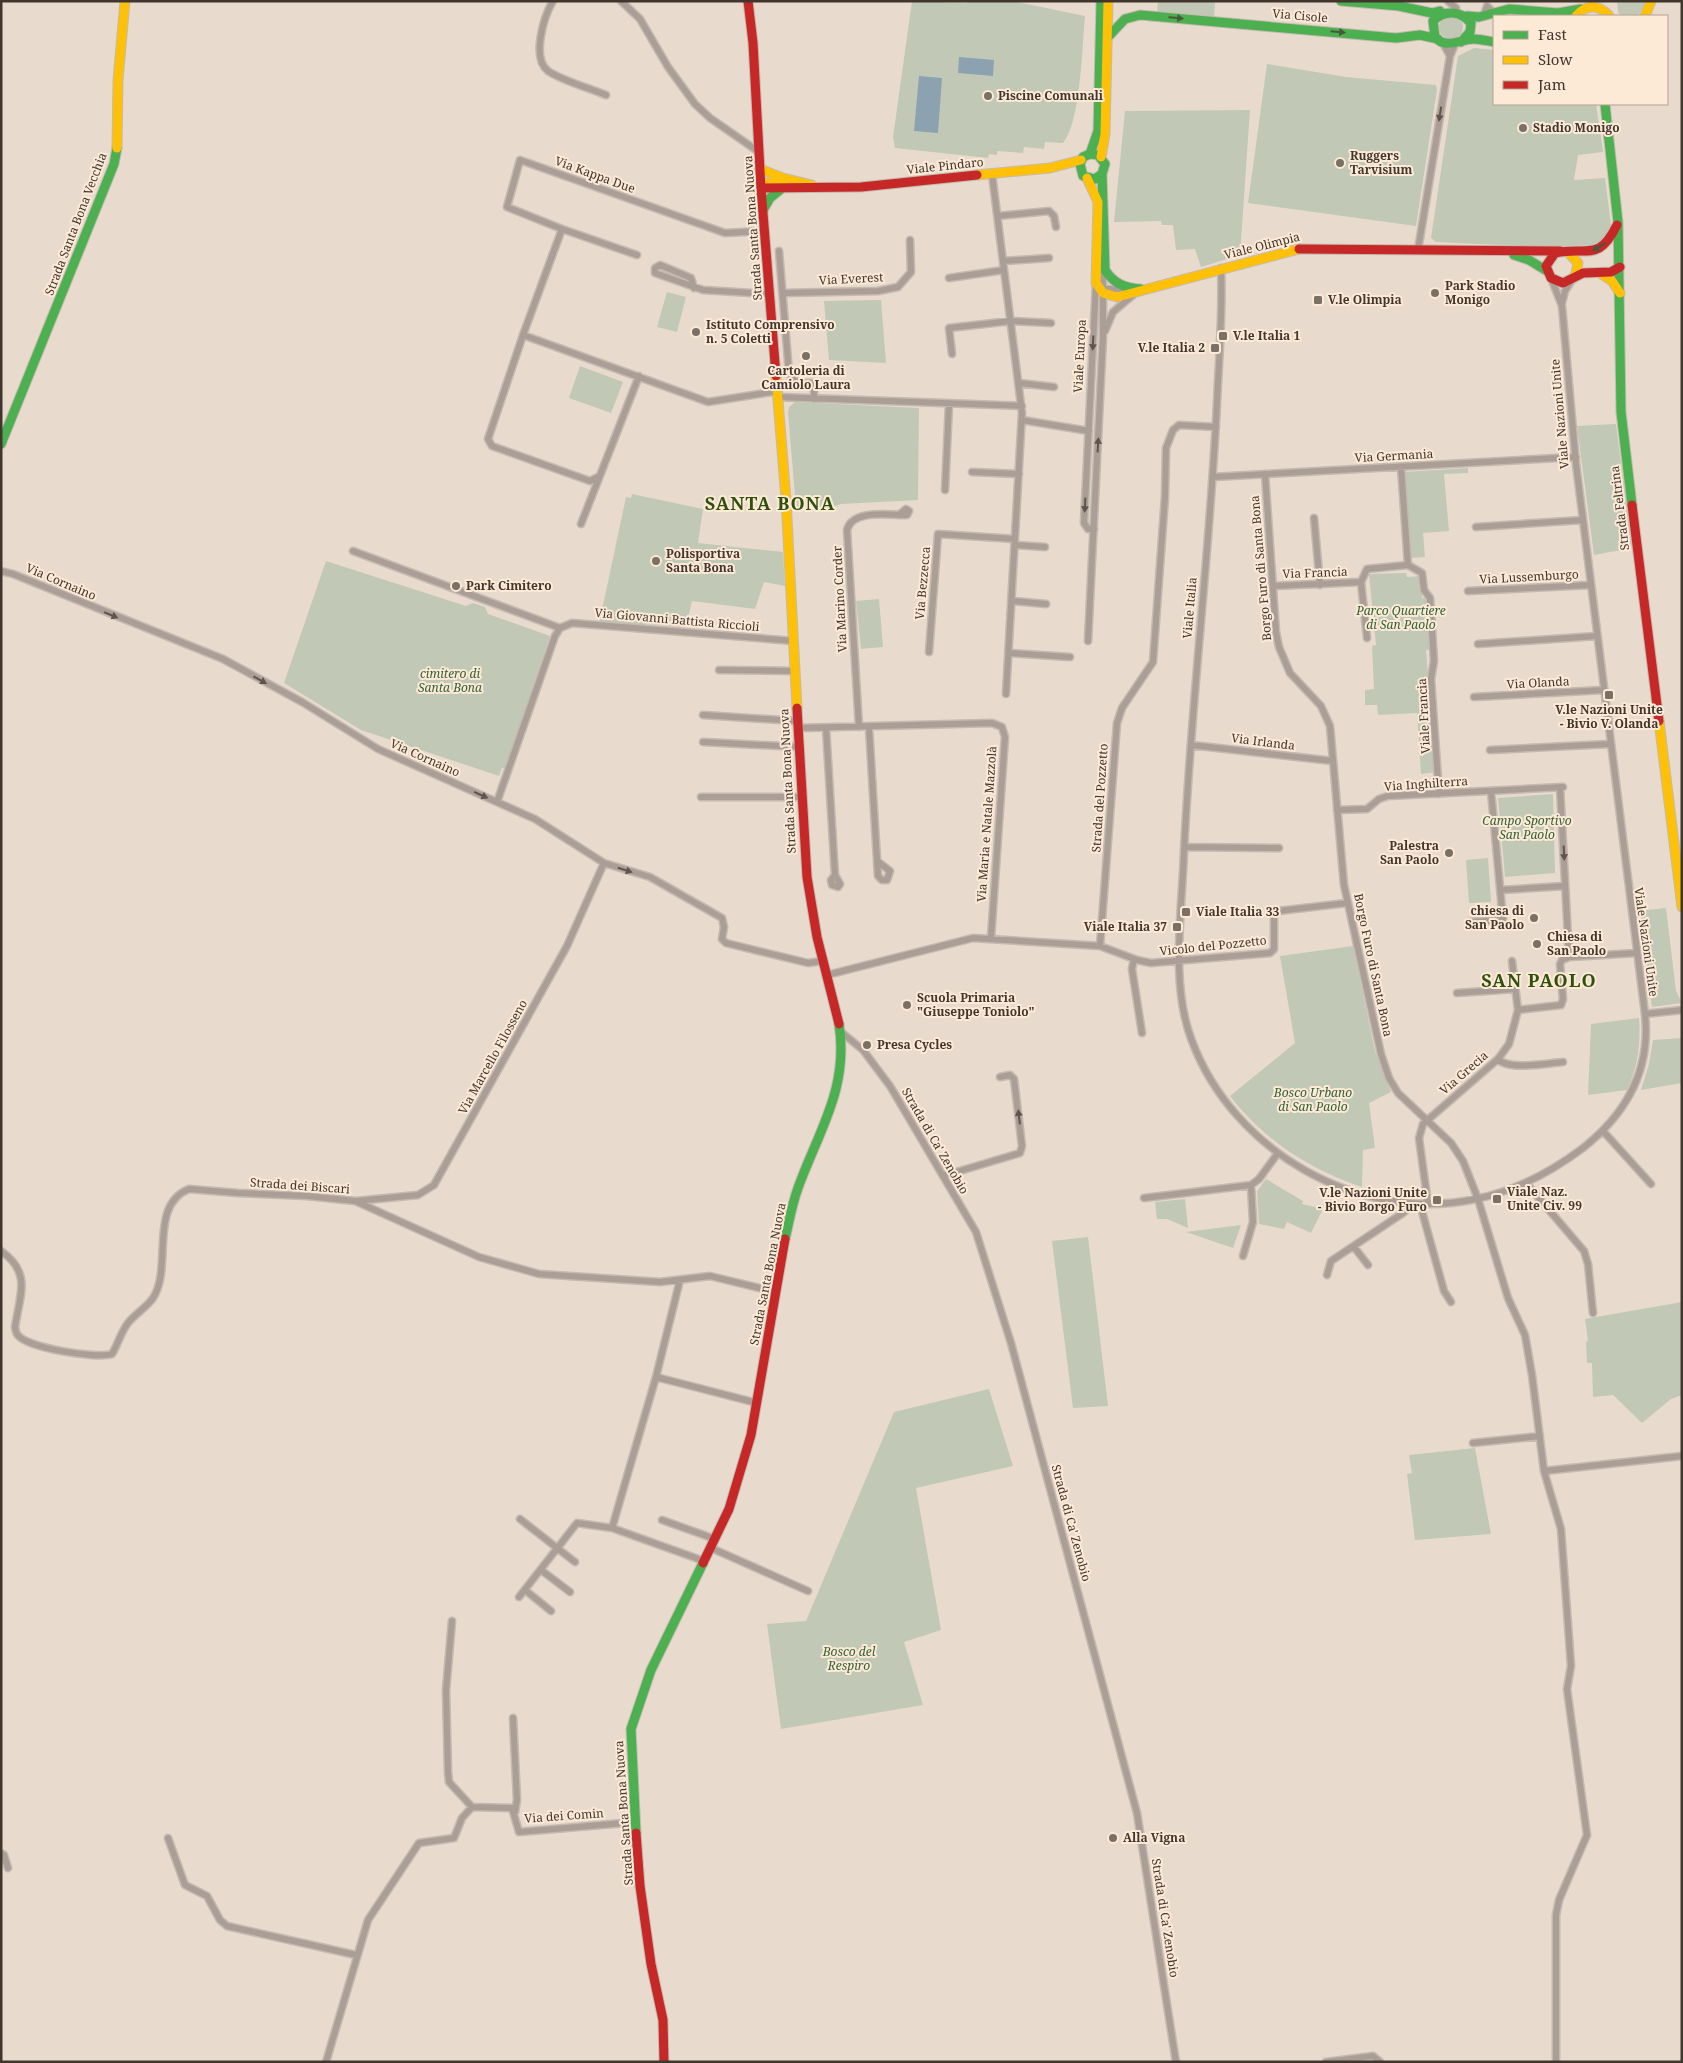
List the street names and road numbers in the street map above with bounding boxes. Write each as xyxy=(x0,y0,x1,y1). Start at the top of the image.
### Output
street label: Via Cisole xyxy=(1272,5,1328,26)
street label: Strada Santa Bona Vecchia xyxy=(40,150,111,298)
street label: Via Kappa Due xyxy=(553,152,638,197)
street label: Viale Pindaro xyxy=(906,153,984,178)
street label: Strada Santa Bona Nuova xyxy=(739,155,766,301)
street label: Viale Olimpia xyxy=(1222,228,1302,263)
street label: Via Everest xyxy=(818,268,884,289)
street label: Viale Europa xyxy=(1069,318,1090,393)
street label: Viale Nazioni Unite xyxy=(1546,358,1573,470)
street label: Via Germania xyxy=(1354,445,1434,466)
street label: Strada Feltrina xyxy=(1606,465,1633,551)
street label: Borgo Furo di Santa Bona xyxy=(1246,494,1275,642)
street label: Via Marino Corder xyxy=(828,545,851,653)
street label: Via Bezzecca xyxy=(911,545,934,620)
street label: Via Cornaino xyxy=(23,559,99,604)
street label: Via Francia xyxy=(1282,563,1348,582)
street label: Via Lussemburgo xyxy=(1479,565,1579,588)
street label: Viale Italia xyxy=(1178,576,1201,639)
street label: Via Giovanni Battista Riccioli xyxy=(594,604,760,635)
street label: Via Olanda xyxy=(1506,672,1570,693)
street label: Viale Francia xyxy=(1413,678,1434,754)
street label: Strada Santa Bona Nuova xyxy=(775,708,800,854)
street label: Via Irlanda xyxy=(1230,729,1296,754)
street label: Via Cornaino xyxy=(388,735,463,781)
street label: Strada del Pozzetto xyxy=(1087,743,1112,853)
street label: Via Maria e Natale Mazzolà xyxy=(973,745,1000,903)
street label: Via Inghilterra xyxy=(1383,772,1469,795)
street label: Viale Nazioni Unite xyxy=(1630,886,1663,998)
street label: Borgo Furo di Santa Bona xyxy=(1350,892,1397,1038)
street label: Vicolo del Pozzetto xyxy=(1159,931,1267,960)
street label: Via Marcello Filosseno xyxy=(454,996,531,1117)
street label: Via Grecia xyxy=(1436,1047,1492,1098)
street label: Strada di Ca' Zenobio xyxy=(898,1084,973,1197)
street label: Strada dei Biscari xyxy=(249,1174,351,1197)
street label: Strada Santa Bona Nuova xyxy=(745,1201,790,1347)
street label: Strada di Ca' Zenobio xyxy=(1048,1463,1095,1583)
street label: Strada Santa Bona Nuova xyxy=(610,1740,637,1886)
street label: Via dei Comin xyxy=(524,1804,605,1827)
street label: Strada di Ca' Zenobio xyxy=(1148,1857,1183,1979)

